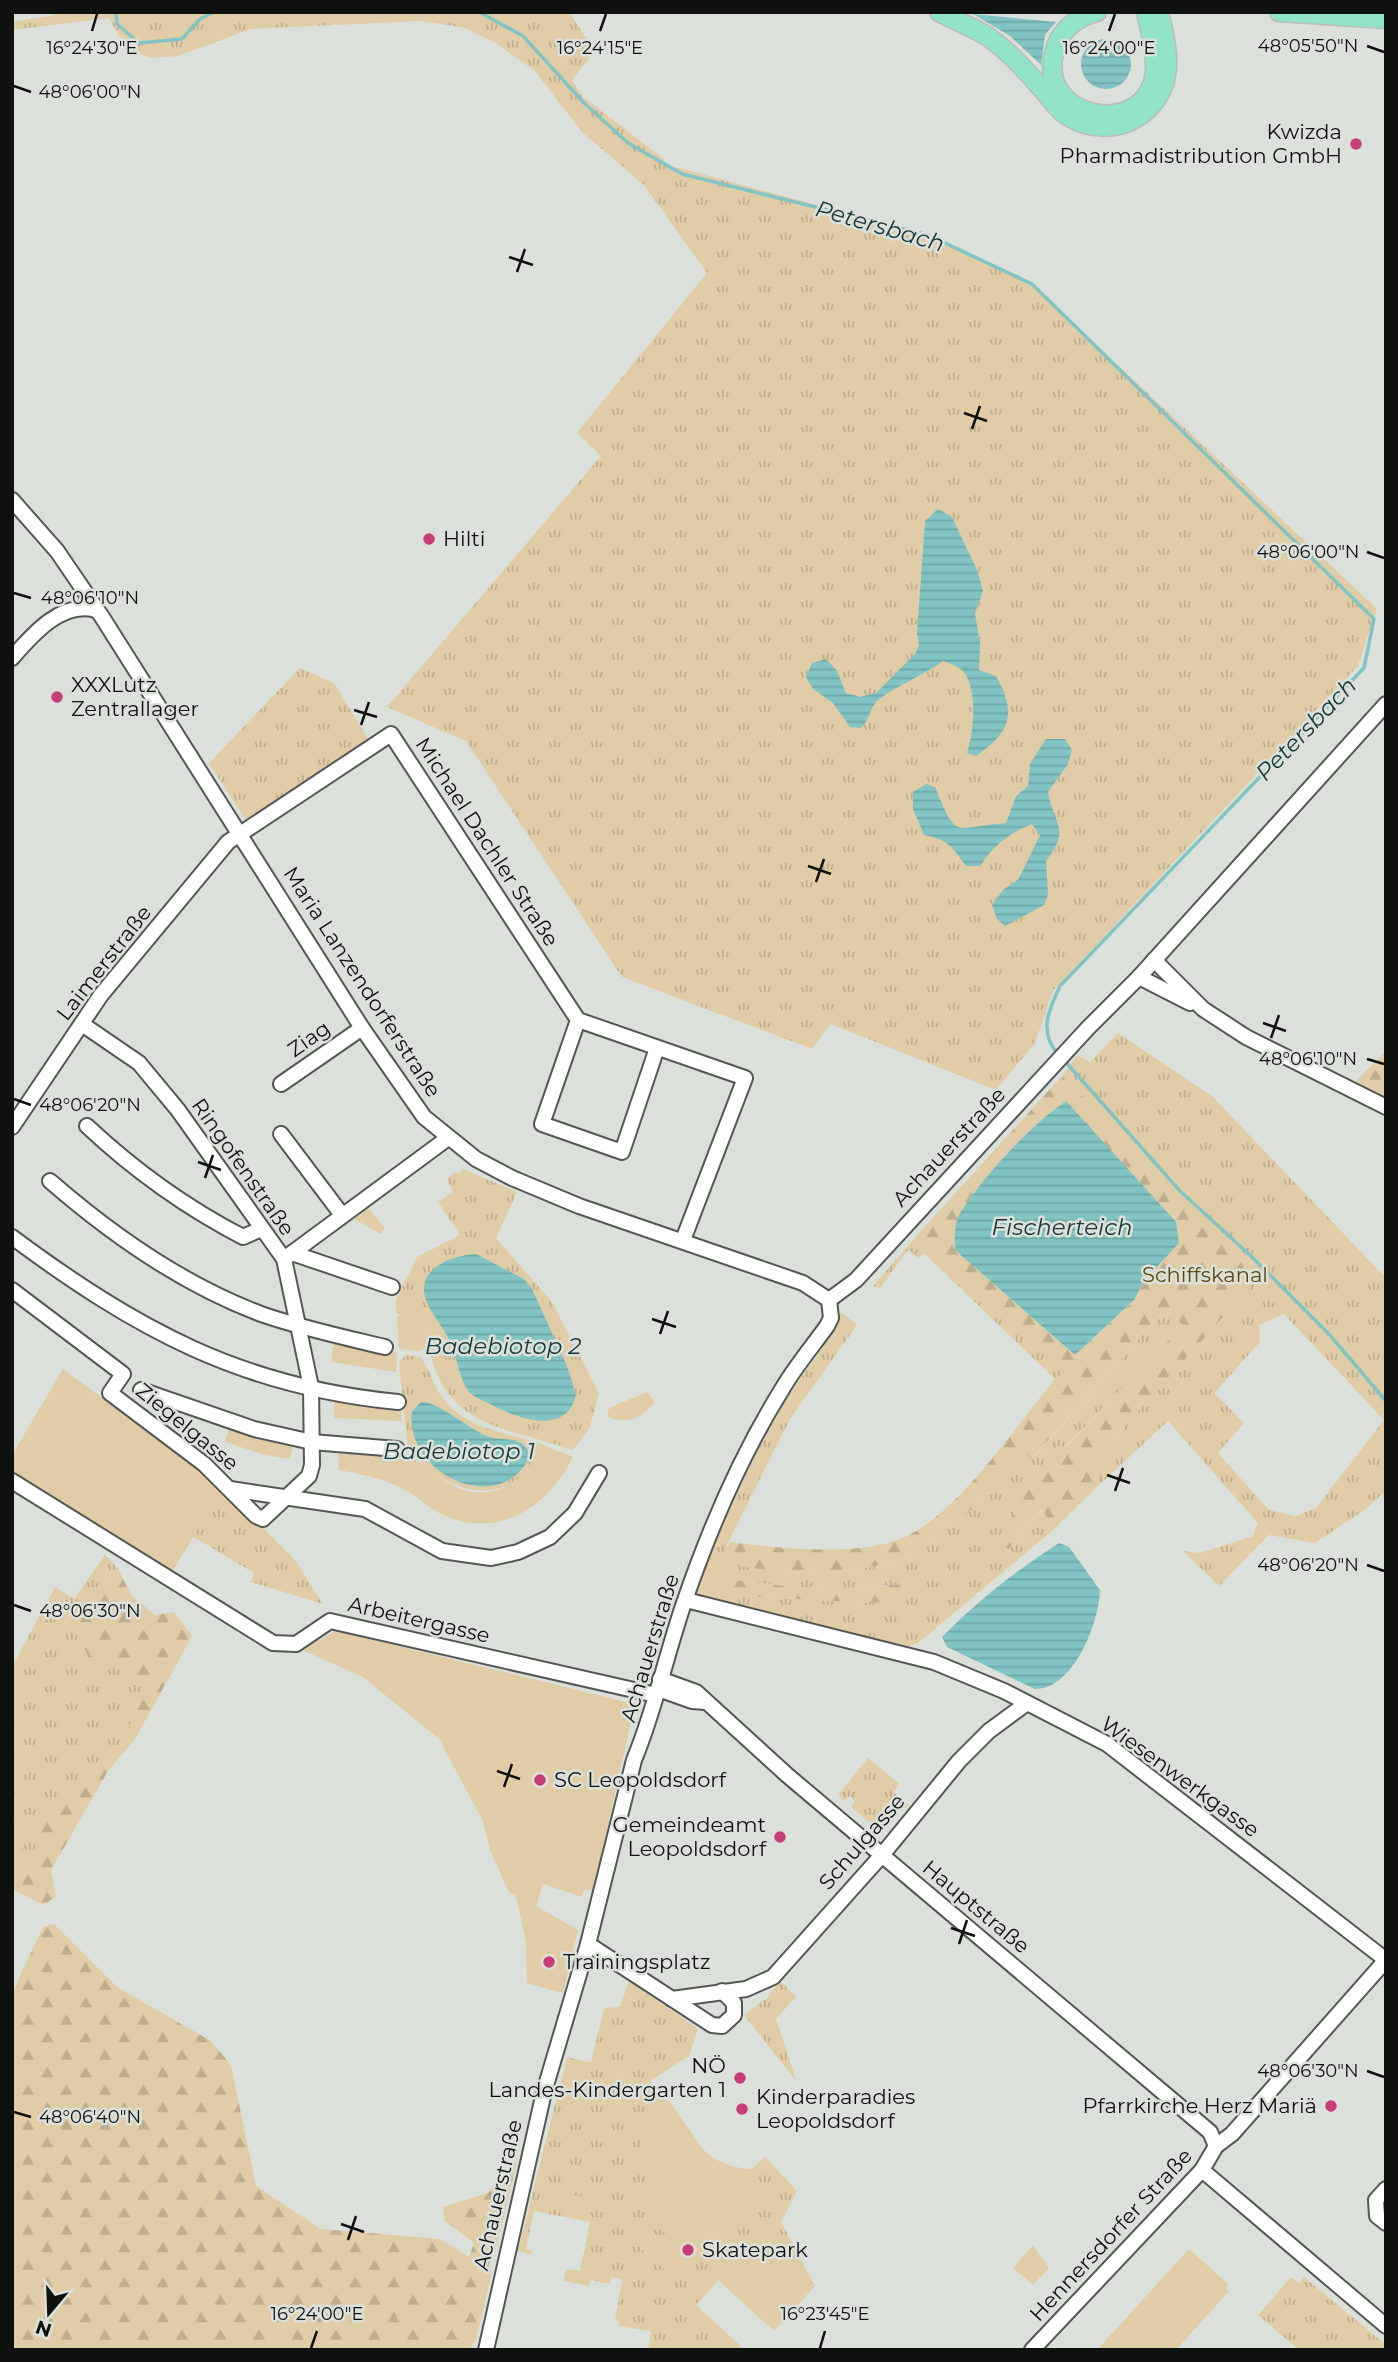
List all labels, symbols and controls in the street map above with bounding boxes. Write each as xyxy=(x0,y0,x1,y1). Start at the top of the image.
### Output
text: 48°05'50"N xyxy=(1258,35,1358,57)
text: 16°24'30"E xyxy=(46,37,138,59)
text: 16°24'15"E xyxy=(557,37,643,59)
text: 16°24'00"E xyxy=(1063,37,1155,59)
text: 48°06'00"N xyxy=(39,81,141,103)
place label: Kwizda Pharmadistribution GmbH xyxy=(1060,119,1342,168)
marker: Kwizda Pharmadistribution GmbH xyxy=(1348,136,1364,152)
water label: Petersbach xyxy=(812,194,948,258)
place label: Hilti xyxy=(443,526,485,551)
marker: Hilti xyxy=(421,531,437,547)
text: 48°06'00"N xyxy=(1257,541,1359,563)
text: 48°06'10"N xyxy=(41,587,139,609)
water label: Petersbach xyxy=(1250,671,1362,787)
place label: XXXLutz Zentrallager xyxy=(71,672,199,721)
marker: XXXLutz Zentrallager xyxy=(49,689,65,705)
street label: Michael Dachler Straße xyxy=(411,733,564,951)
street label: Maria Lanzendorferstraße xyxy=(278,862,446,1102)
street label: Laimerstraße xyxy=(51,900,156,1025)
street label: Ziag xyxy=(283,1015,335,1062)
text: 48°06'10"N xyxy=(1259,1048,1357,1070)
street label: Achauerstraße xyxy=(887,1082,1010,1211)
street label: Ringofenstraße xyxy=(187,1093,300,1240)
text: 48°06'20"N xyxy=(39,1094,141,1116)
water label: Fischerteich xyxy=(991,1213,1133,1241)
park label: Schiffskanal xyxy=(1142,1262,1268,1287)
water label: Badebiotop 2 xyxy=(425,1332,581,1360)
street label: Ziegelgasse xyxy=(131,1378,244,1476)
water label: Badebiotop 1 xyxy=(383,1437,535,1465)
text: 48°06'20"N xyxy=(1257,1554,1359,1576)
street label: Achauerstraße xyxy=(615,1571,684,1725)
street label: Arbeitergasse xyxy=(346,1591,492,1648)
text: 48°06'30"N xyxy=(39,1600,141,1622)
street label: Wiesenwerkgasse xyxy=(1096,1711,1264,1842)
place label: SC Leopoldsdorf xyxy=(554,1767,727,1792)
marker: SC Leopoldsdorf xyxy=(532,1772,548,1788)
street label: Schulgasse xyxy=(813,1789,910,1895)
place label: Gemeindeamt Leopoldsdorf xyxy=(612,1812,767,1861)
marker: Gemeindeamt Leopoldsdorf xyxy=(772,1829,788,1845)
street label: Hauptstraße xyxy=(918,1855,1035,1959)
place label: Trainingsplatz xyxy=(563,1949,711,1974)
marker: Trainingsplatz xyxy=(541,1954,557,1970)
place label: NÖ Landes-Kindergarten 1 xyxy=(488,2053,726,2102)
text: 48°06'30"N xyxy=(1257,2060,1359,2082)
marker: NÖ Landes-Kindergarten 1 xyxy=(732,2070,748,2086)
place label: Kinderparadies Leopoldsdorf xyxy=(756,2084,915,2133)
place label: Pfarrkirche Herz Mariä xyxy=(1083,2093,1317,2118)
marker: Pfarrkirche Herz Mariä xyxy=(1323,2098,1339,2114)
marker: Kinderparadies Leopoldsdorf xyxy=(734,2101,750,2117)
text: 48°06'40"N xyxy=(39,2106,141,2128)
street label: Achauerstraße xyxy=(468,2117,527,2273)
street label: Hennersdorfer Straße xyxy=(1024,2143,1197,2326)
place label: Skatepark xyxy=(702,2237,808,2262)
marker: Skatepark xyxy=(680,2242,696,2258)
north arrow xyxy=(14,2278,84,2348)
text: 16°24'00"E xyxy=(271,2303,363,2325)
text: 16°23'45"E xyxy=(780,2303,870,2325)
text: N xyxy=(33,2315,55,2342)

